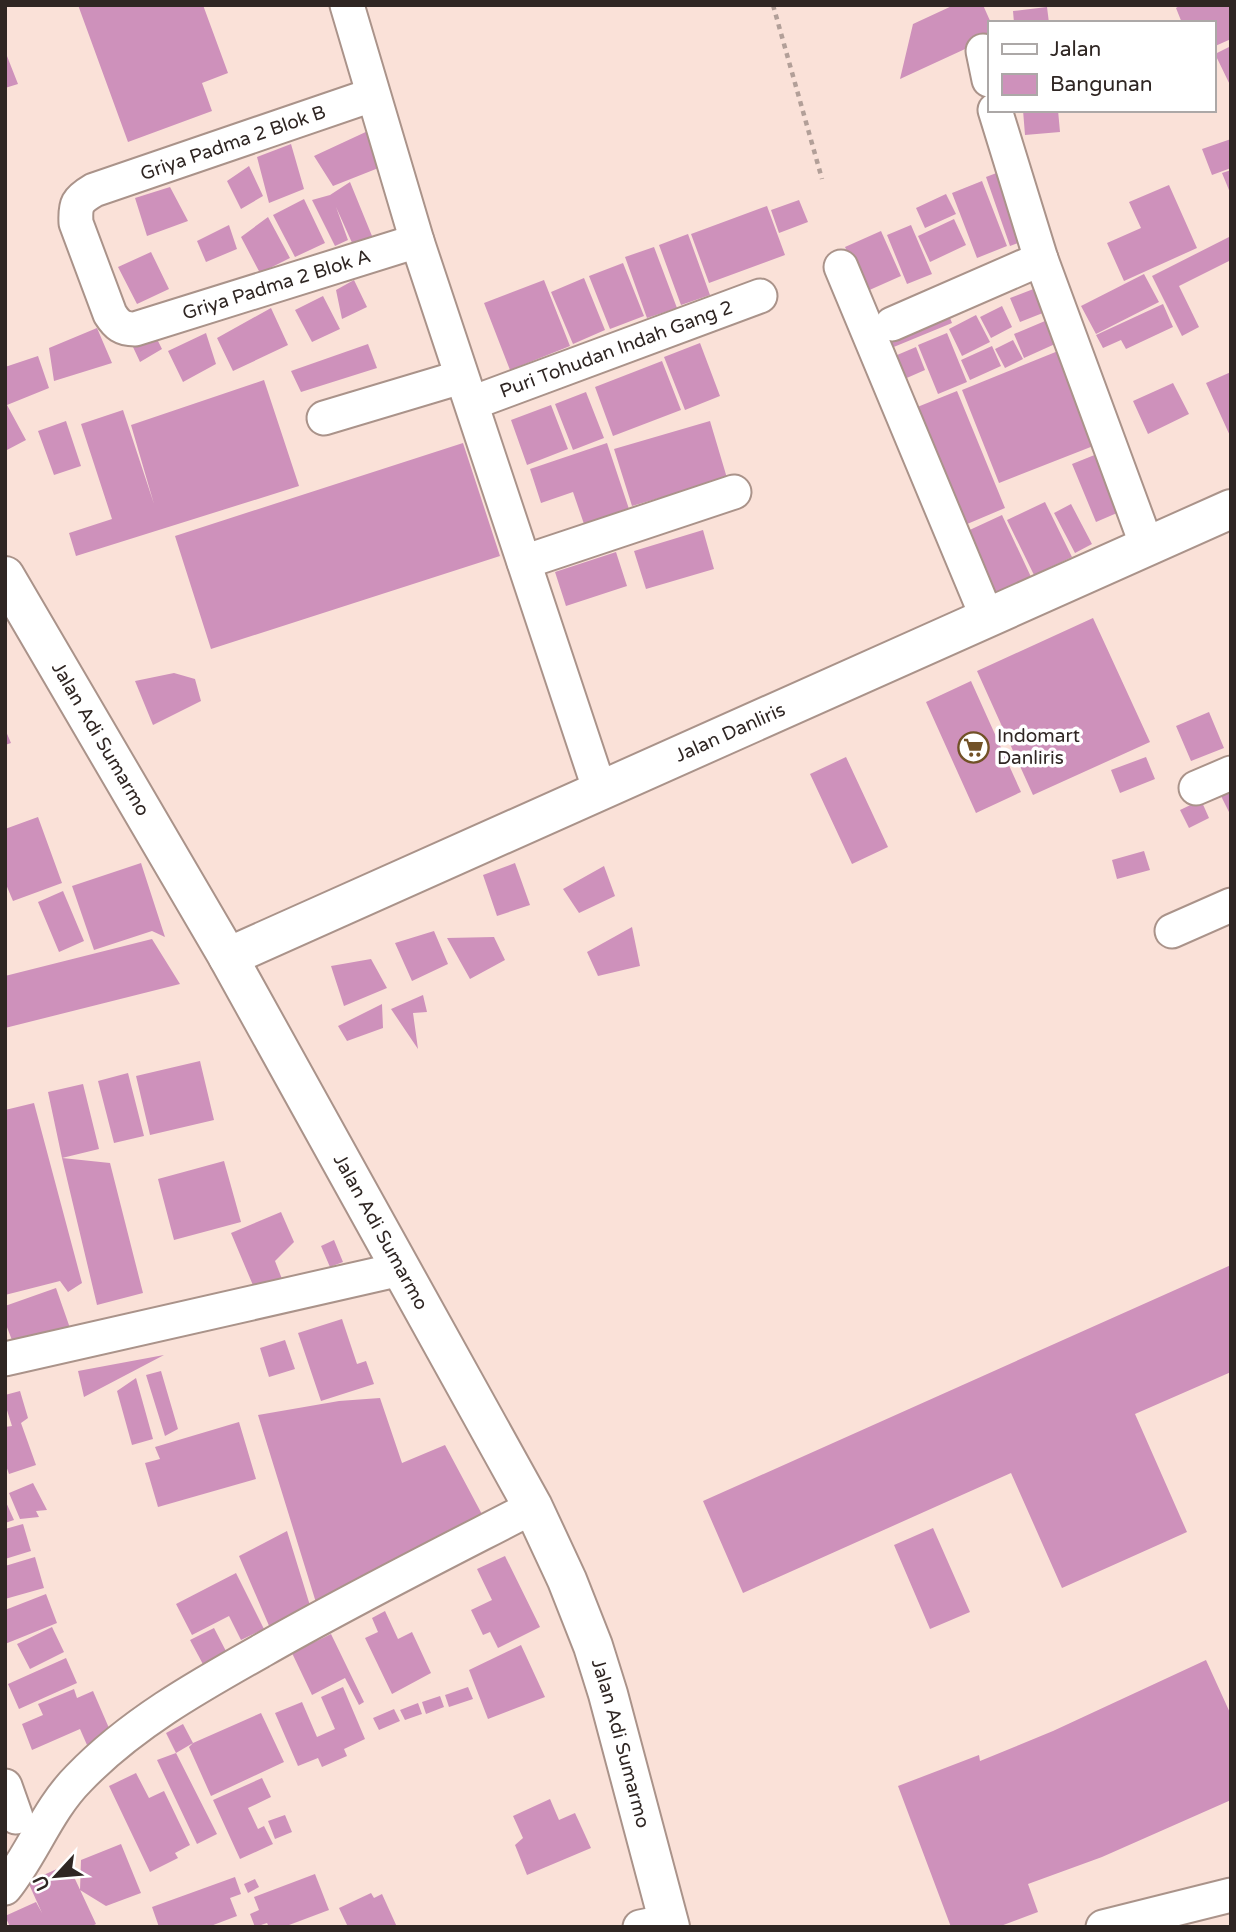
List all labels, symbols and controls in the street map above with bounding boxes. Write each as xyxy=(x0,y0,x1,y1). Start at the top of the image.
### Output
legend xyxy=(988,21,1215,112)
text: Jalan xyxy=(1050,37,1101,62)
text: Bangunan xyxy=(1050,72,1153,97)
street label: Griya Padma 2 Blok B xyxy=(137,101,329,185)
street label: Griya Padma 2 Blok A xyxy=(180,245,373,325)
street label: Puri Tohudan Indah Gang 2 xyxy=(497,296,736,403)
street label: Jalan Adi Sumarmo xyxy=(47,658,154,820)
street label: Jalan Danliris xyxy=(672,698,789,767)
place label: Indomart Danliris xyxy=(997,725,1080,769)
supermarket icon: Indomart Danliris xyxy=(957,730,991,764)
street label: Jalan Adi Sumarmo xyxy=(329,1150,433,1314)
street label: Jalan Adi Sumarmo xyxy=(587,1656,654,1830)
north arrow xyxy=(21,1841,91,1911)
text: U xyxy=(29,1872,55,1894)

